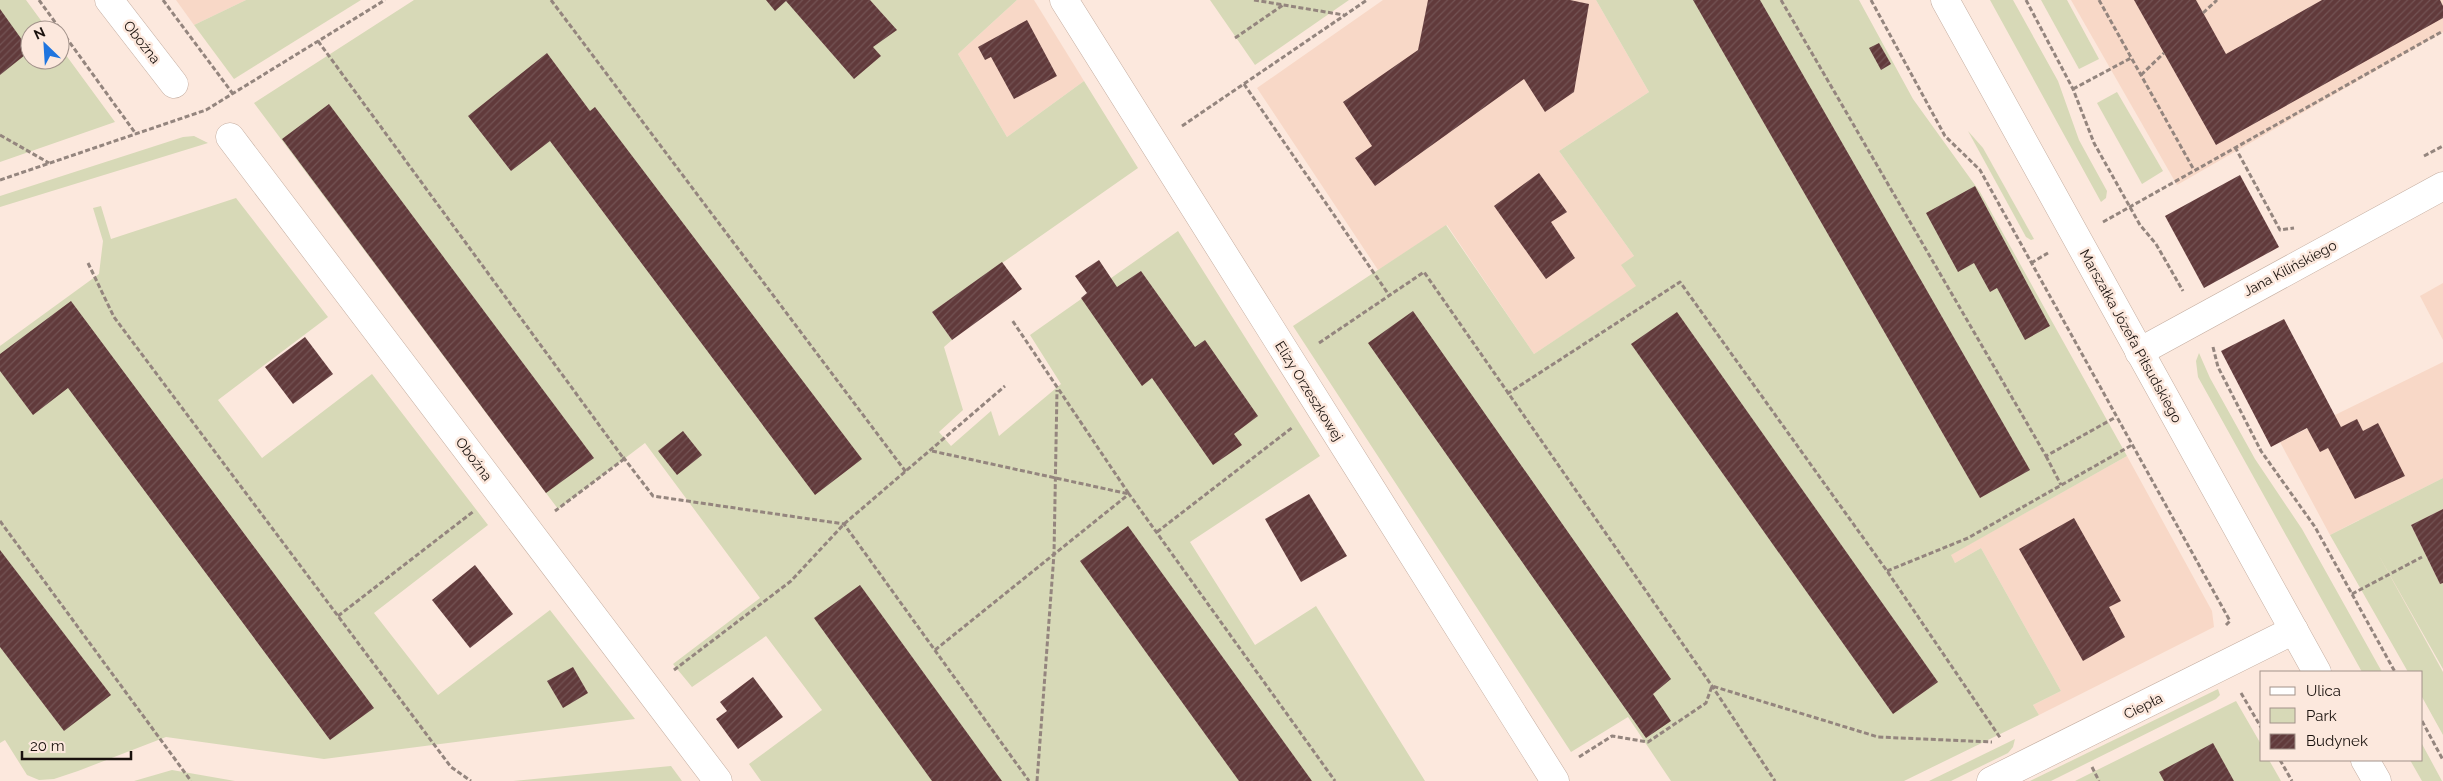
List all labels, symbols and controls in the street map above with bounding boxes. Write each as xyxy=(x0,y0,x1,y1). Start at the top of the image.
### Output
street label: Oboźna xyxy=(120,17,164,67)
north arrow xyxy=(20,20,70,70)
text: N xyxy=(31,24,48,43)
street label: Jana Kilińskiego xyxy=(2241,237,2339,299)
street label: Marszałka Józefa Piłsudskiego xyxy=(2077,246,2185,426)
street label: Elizy Orzeszkowej xyxy=(1272,338,1346,444)
street label: Oboźna xyxy=(453,434,495,484)
legend xyxy=(2260,671,2423,761)
text: Ulica xyxy=(2306,682,2341,700)
street label: Ciepła xyxy=(2121,690,2165,722)
text: Park xyxy=(2306,707,2337,725)
scale bar xyxy=(22,728,131,760)
text: Budynek xyxy=(2306,732,2368,750)
text: 20 m xyxy=(30,737,65,755)

